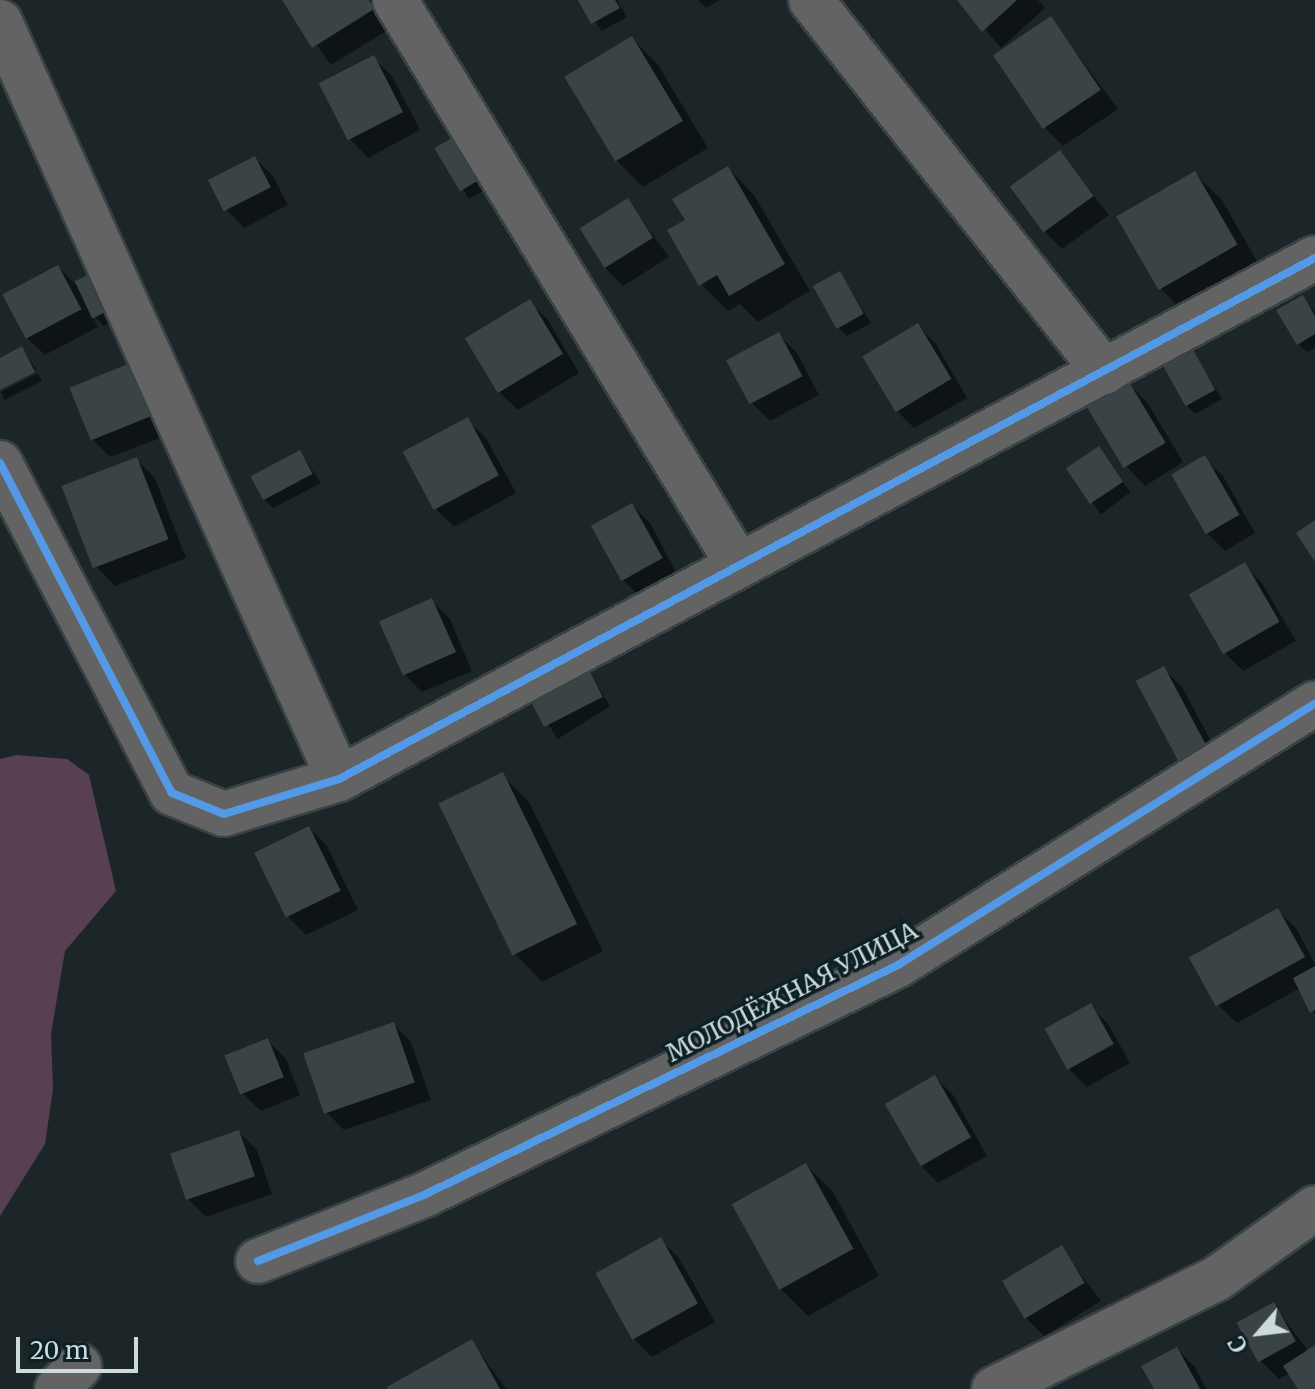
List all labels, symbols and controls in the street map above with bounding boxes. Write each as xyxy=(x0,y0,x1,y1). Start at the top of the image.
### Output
street label: МОЛОДЁЖНАЯ УЛИЦА xyxy=(662,916,922,1068)
north arrow xyxy=(1219,1293,1299,1373)
scale bar xyxy=(20,1321,142,1371)
text: С xyxy=(1222,1331,1254,1357)
text: 20 m xyxy=(30,1335,89,1366)

